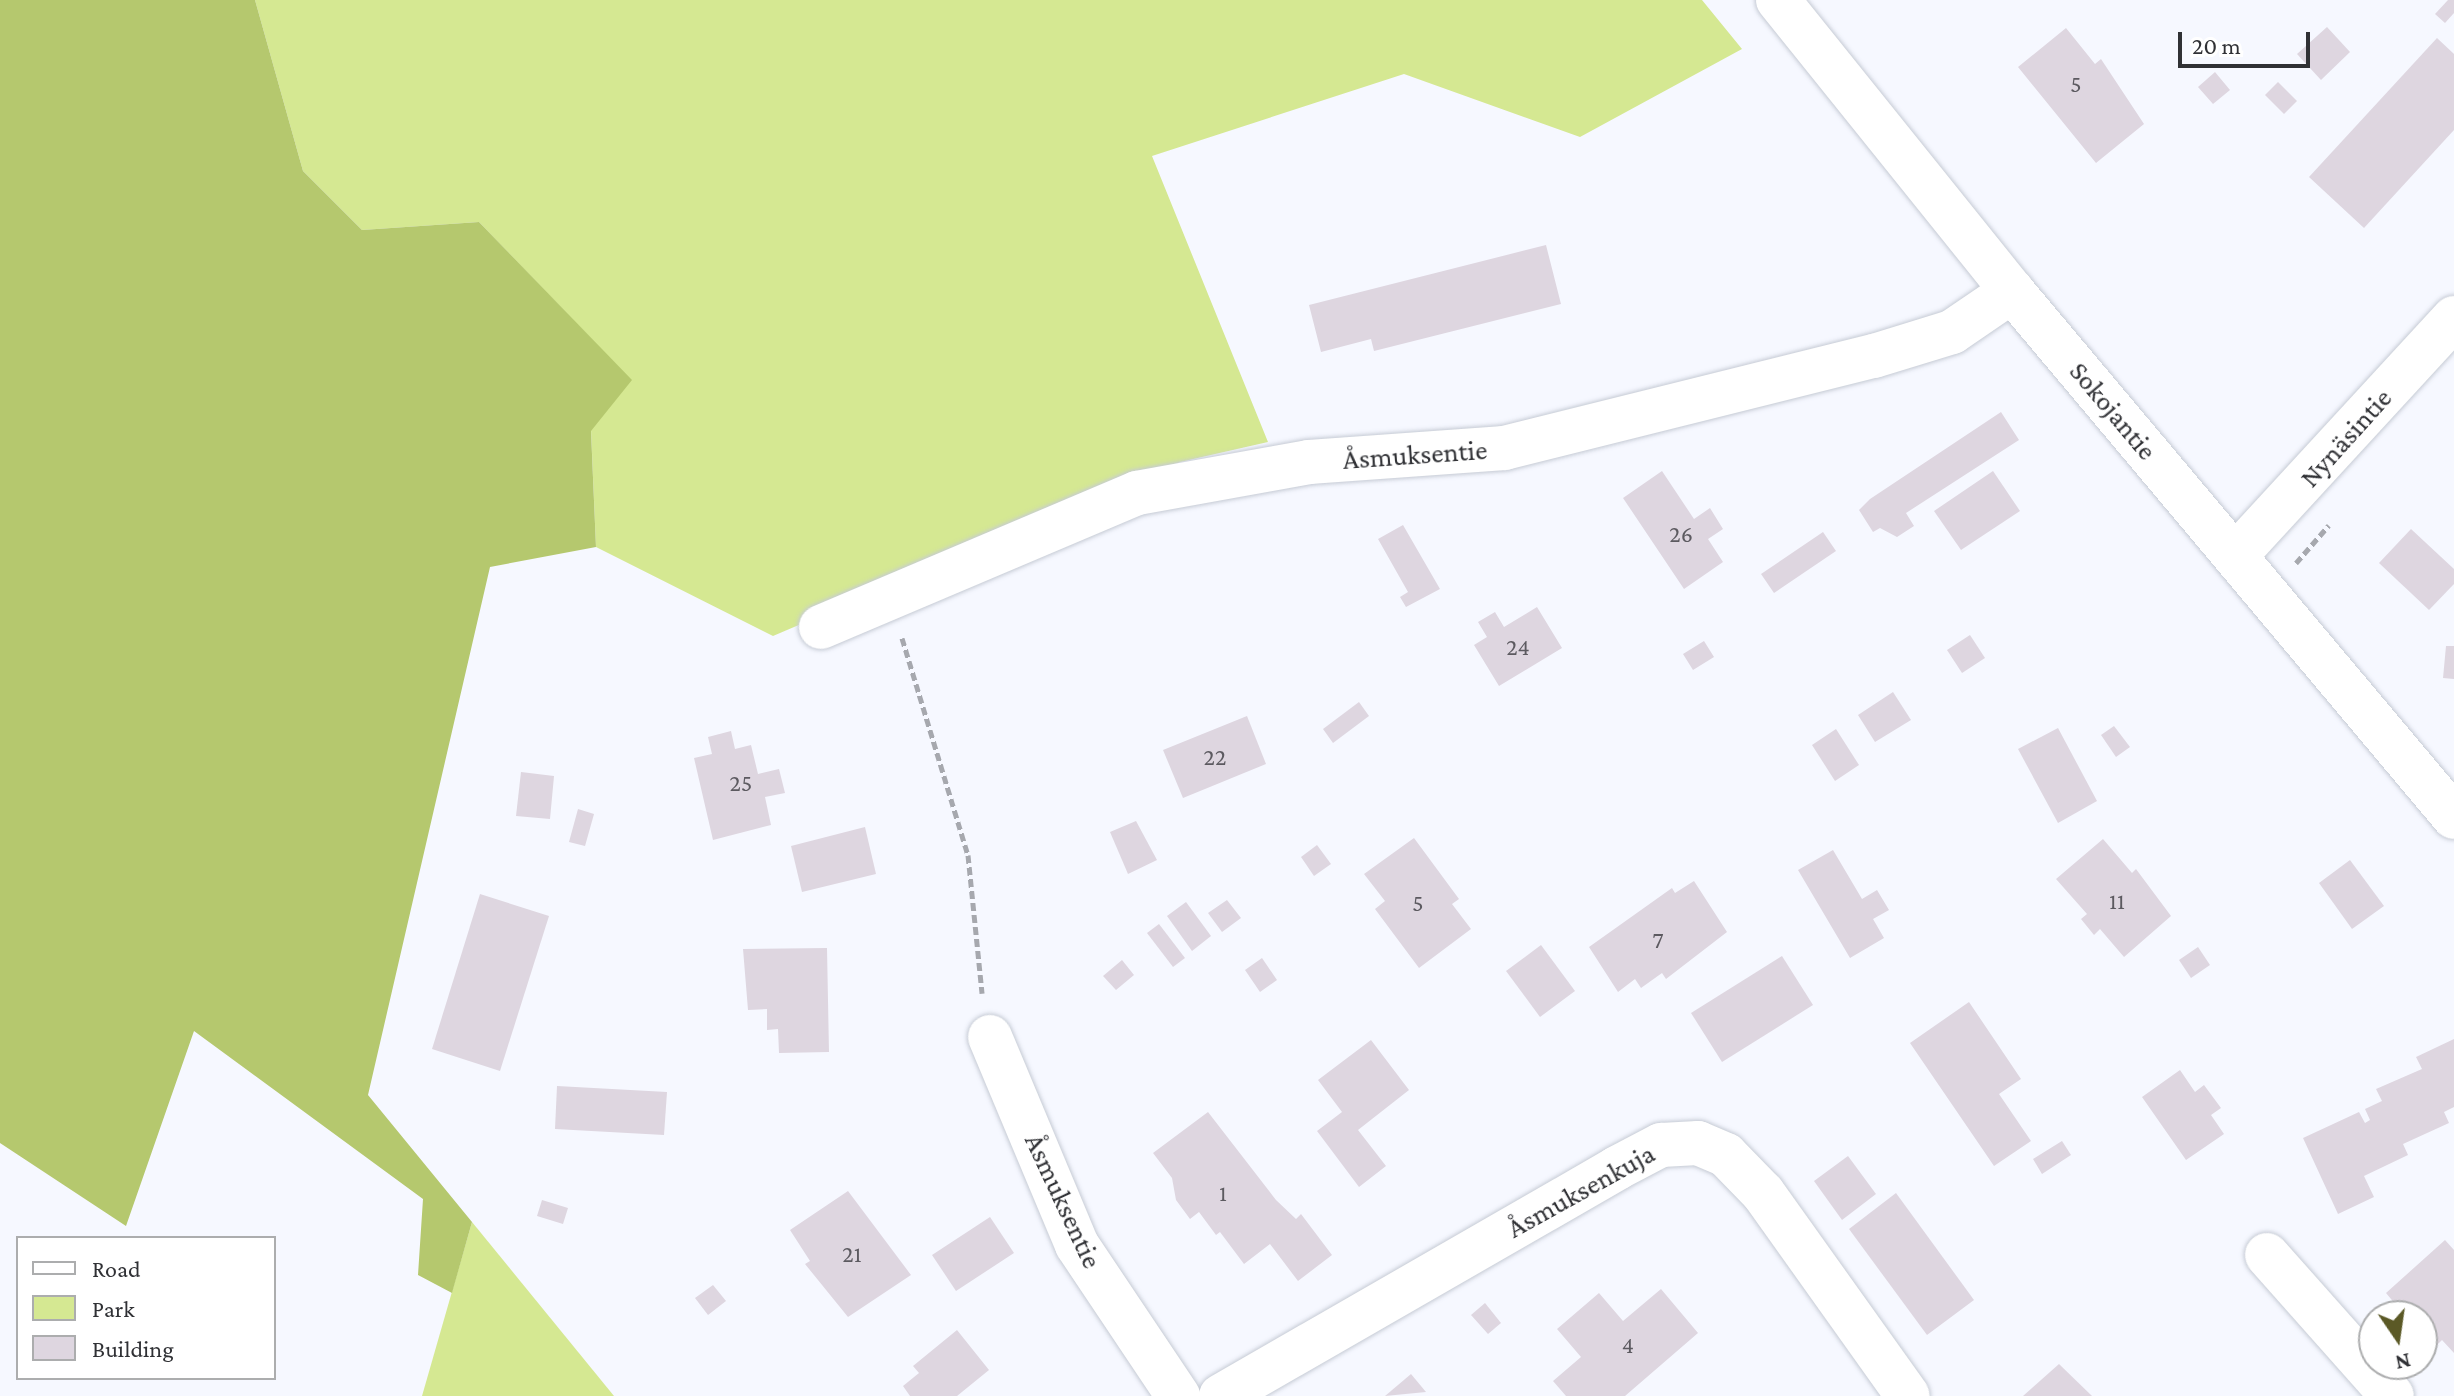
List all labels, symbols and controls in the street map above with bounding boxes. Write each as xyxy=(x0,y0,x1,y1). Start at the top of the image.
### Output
scale bar xyxy=(2182,16,2314,66)
text: 20 m xyxy=(2192,32,2241,59)
house number: 5 xyxy=(2070,70,2082,98)
street label: Sokojantie xyxy=(2062,355,2164,467)
street label: Nynäsintie xyxy=(2293,382,2399,494)
street label: Åsmuksentie xyxy=(1342,433,1488,477)
house number: 26 xyxy=(1669,520,1693,548)
house number: 24 xyxy=(1506,633,1530,661)
house number: 22 xyxy=(1204,743,1226,771)
house number: 25 xyxy=(730,769,752,797)
house number: 11 xyxy=(2109,887,2125,915)
house number: 5 xyxy=(1412,889,1424,917)
house number: 7 xyxy=(1652,926,1664,954)
street label: Åsmuksentie xyxy=(1017,1128,1109,1274)
street label: Åsmuksenkuja xyxy=(1501,1137,1661,1245)
house number: 1 xyxy=(1219,1179,1227,1207)
legend xyxy=(16,1236,276,1380)
house number: 21 xyxy=(842,1240,862,1268)
text: Road xyxy=(92,1255,141,1282)
text: Park xyxy=(92,1295,135,1322)
north arrow xyxy=(2358,1300,2438,1380)
house number: 4 xyxy=(1622,1331,1634,1359)
text: Building xyxy=(92,1335,174,1362)
text: N xyxy=(2393,1348,2413,1376)

